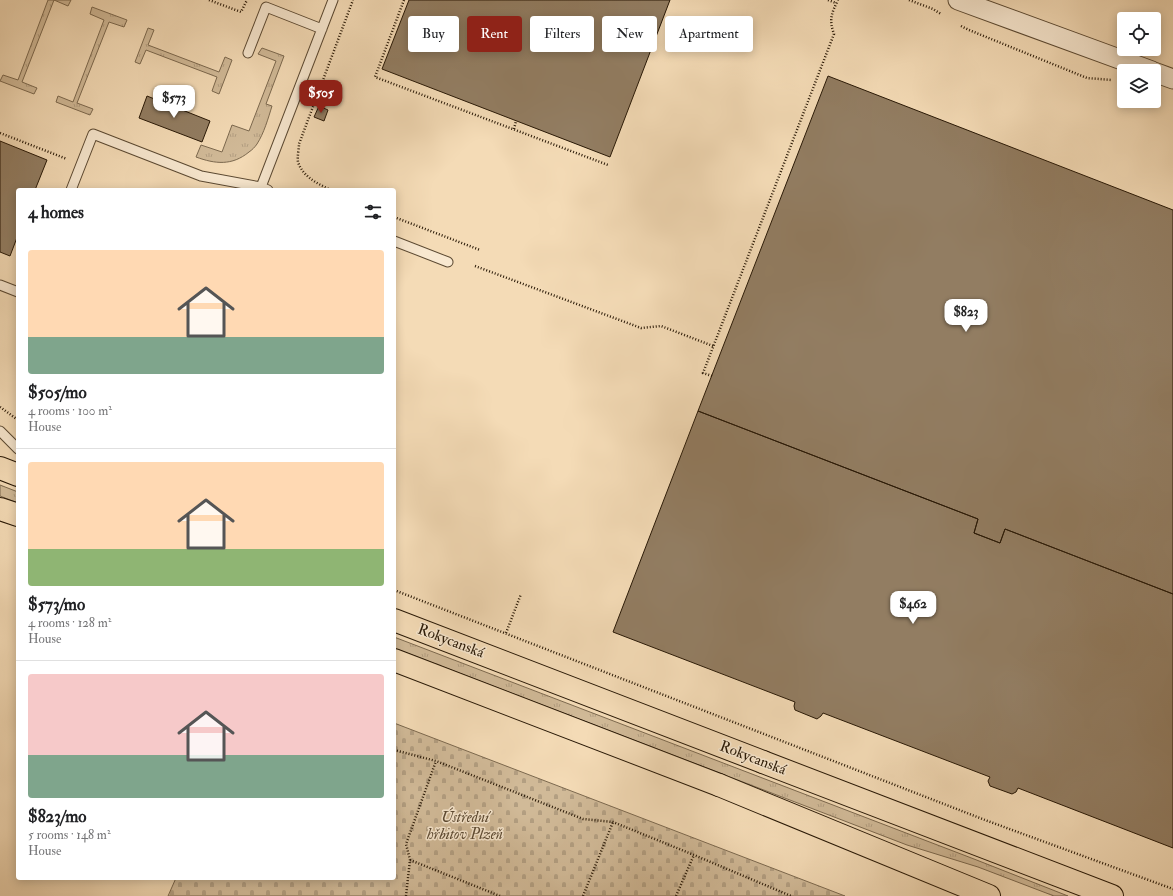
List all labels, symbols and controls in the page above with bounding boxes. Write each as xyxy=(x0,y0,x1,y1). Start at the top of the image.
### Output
map controls xyxy=(1117,12,1161,108)
button: locate xyxy=(1117,12,1161,56)
chip: Buy xyxy=(408,16,459,52)
chip: Rent xyxy=(467,16,522,52)
chip: Filters xyxy=(530,16,594,52)
chip: New xyxy=(602,16,657,52)
chip: Apartment xyxy=(665,16,753,52)
button: layers xyxy=(1117,64,1161,108)
pin: $505 xyxy=(297,80,345,114)
pin: $573 xyxy=(150,85,198,119)
text: $505 xyxy=(308,85,334,101)
text: $573 xyxy=(162,90,186,106)
icon: filters xyxy=(362,201,384,223)
text: 4 homes xyxy=(28,202,84,223)
icon: home xyxy=(170,276,242,348)
pin: $823 xyxy=(942,299,990,333)
text: $823 xyxy=(953,304,979,320)
text: $505/mo xyxy=(28,382,87,403)
text: 4 rooms · 100 m² xyxy=(28,403,112,419)
text: House xyxy=(28,419,61,435)
icon: home xyxy=(170,488,242,560)
pin: $462 xyxy=(889,591,937,625)
text: $573/mo xyxy=(28,594,85,615)
text: $462 xyxy=(899,596,927,612)
text: 4 rooms · 128 m² xyxy=(28,615,111,631)
street label: Rokycanská xyxy=(415,620,488,663)
text: House xyxy=(28,631,61,647)
icon: home xyxy=(170,700,242,772)
street label: Rokycanská xyxy=(717,737,790,780)
text: $823/mo xyxy=(28,806,86,827)
park label: Ústřední hřbitov Plzeň xyxy=(426,807,503,844)
text: 5 rooms · 148 m² xyxy=(28,827,111,843)
text: House xyxy=(28,843,61,859)

